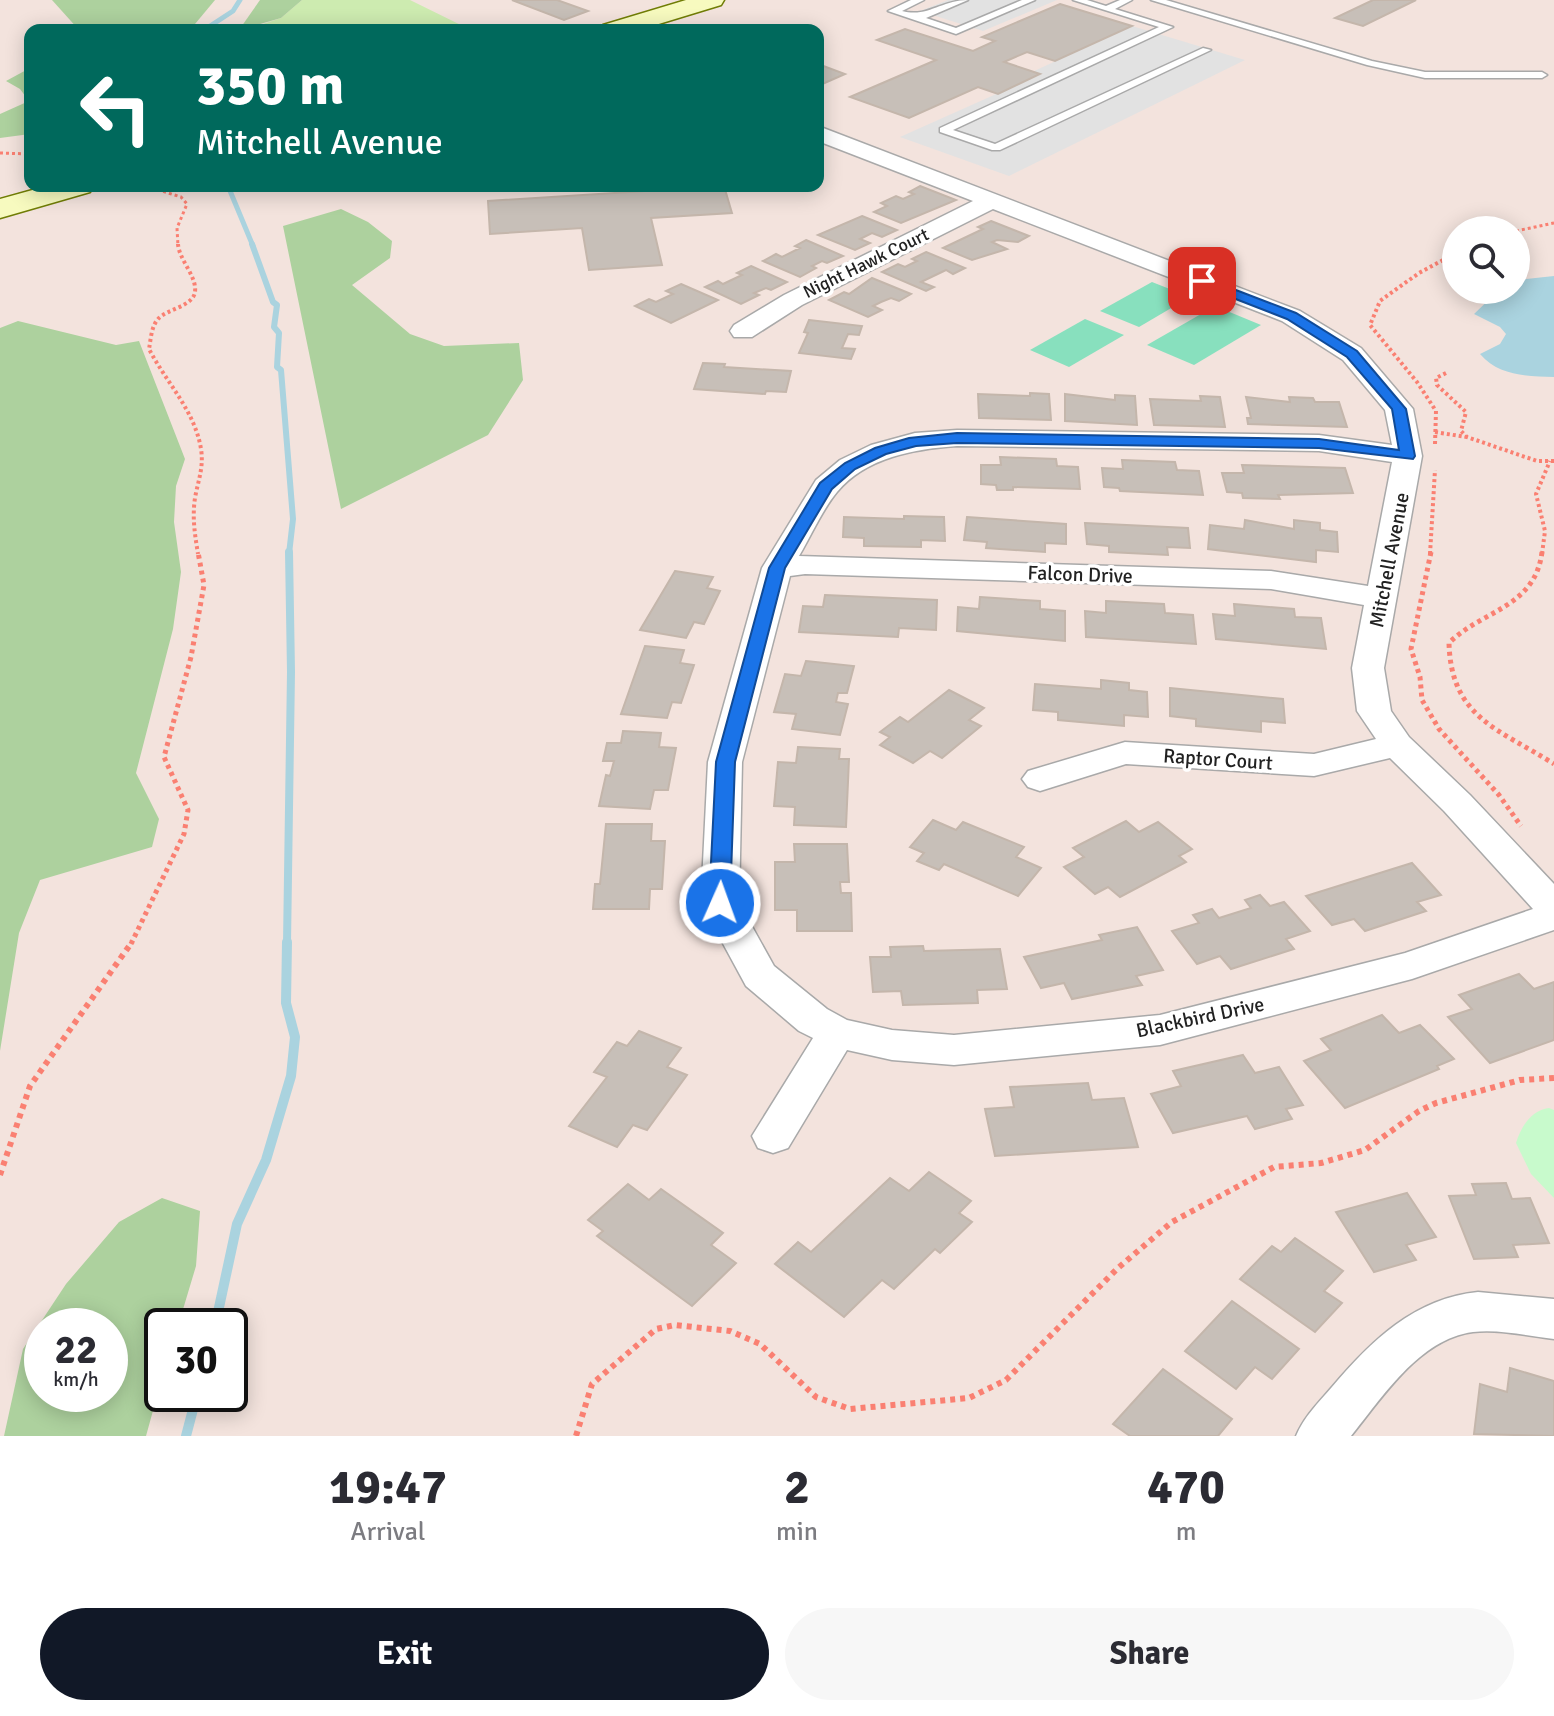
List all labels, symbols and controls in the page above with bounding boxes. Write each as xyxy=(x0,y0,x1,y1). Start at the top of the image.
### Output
text: 350 m xyxy=(196,51,344,120)
icon: left xyxy=(64,56,168,160)
text: Mitchell Avenue xyxy=(196,120,443,165)
map controls xyxy=(1442,216,1530,304)
button: search xyxy=(1442,216,1530,304)
street label: Night Hawk Court xyxy=(800,223,932,303)
pin xyxy=(1168,247,1236,315)
icon: arrive xyxy=(1180,259,1224,303)
street label: Mitchell Avenue xyxy=(1364,490,1415,630)
street label: Falcon Drive xyxy=(1027,560,1133,589)
street label: Raptor Court xyxy=(1162,743,1274,776)
position arrow xyxy=(678,861,762,945)
street label: Blackbird Drive xyxy=(1134,992,1266,1043)
speed limit sign: 30 xyxy=(144,1308,248,1412)
text: 22 xyxy=(54,1325,98,1375)
text: km/h xyxy=(53,1367,99,1392)
text: 19:47 xyxy=(329,1458,447,1517)
text: 2 xyxy=(784,1458,810,1517)
text: 470 xyxy=(1147,1458,1225,1517)
text: Arrival xyxy=(351,1516,425,1548)
text: min xyxy=(776,1516,818,1548)
text: m xyxy=(1176,1516,1196,1548)
button: Exit xyxy=(40,1608,769,1700)
button: Share xyxy=(785,1608,1514,1700)

